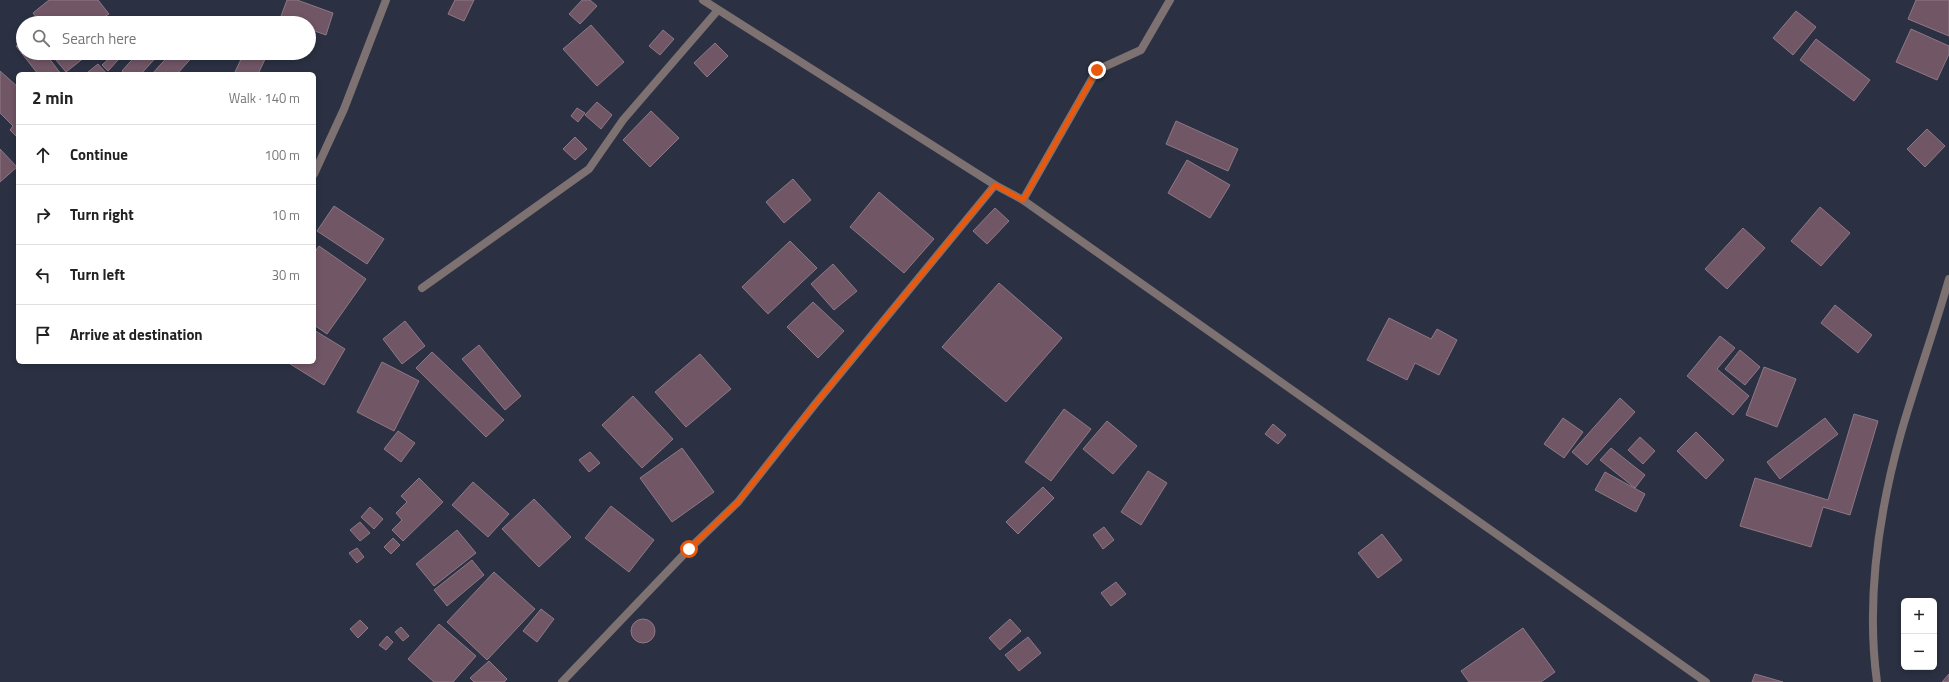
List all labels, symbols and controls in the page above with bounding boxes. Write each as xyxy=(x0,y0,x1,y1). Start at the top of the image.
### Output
search box xyxy=(16,16,316,60)
icon: search xyxy=(30,27,52,49)
text: Search here xyxy=(62,27,136,50)
route end xyxy=(1088,61,1106,79)
text: 2 min xyxy=(32,85,73,111)
text: Walk · 140 m xyxy=(229,88,300,108)
text: Continue xyxy=(70,143,128,166)
icon: ahead xyxy=(32,144,54,166)
text: 100 m xyxy=(264,145,300,165)
text: Turn right xyxy=(70,203,134,226)
icon: right xyxy=(32,204,54,226)
text: 10 m xyxy=(272,205,300,225)
text: Turn left xyxy=(70,263,125,286)
icon: left xyxy=(32,264,54,286)
text: 30 m xyxy=(272,265,300,285)
text: Arrive at destination xyxy=(70,323,203,346)
icon: arrive xyxy=(32,324,54,346)
route start xyxy=(680,540,698,558)
map controls xyxy=(1901,598,1937,670)
button: + xyxy=(1901,598,1937,634)
button: − xyxy=(1901,634,1937,670)

